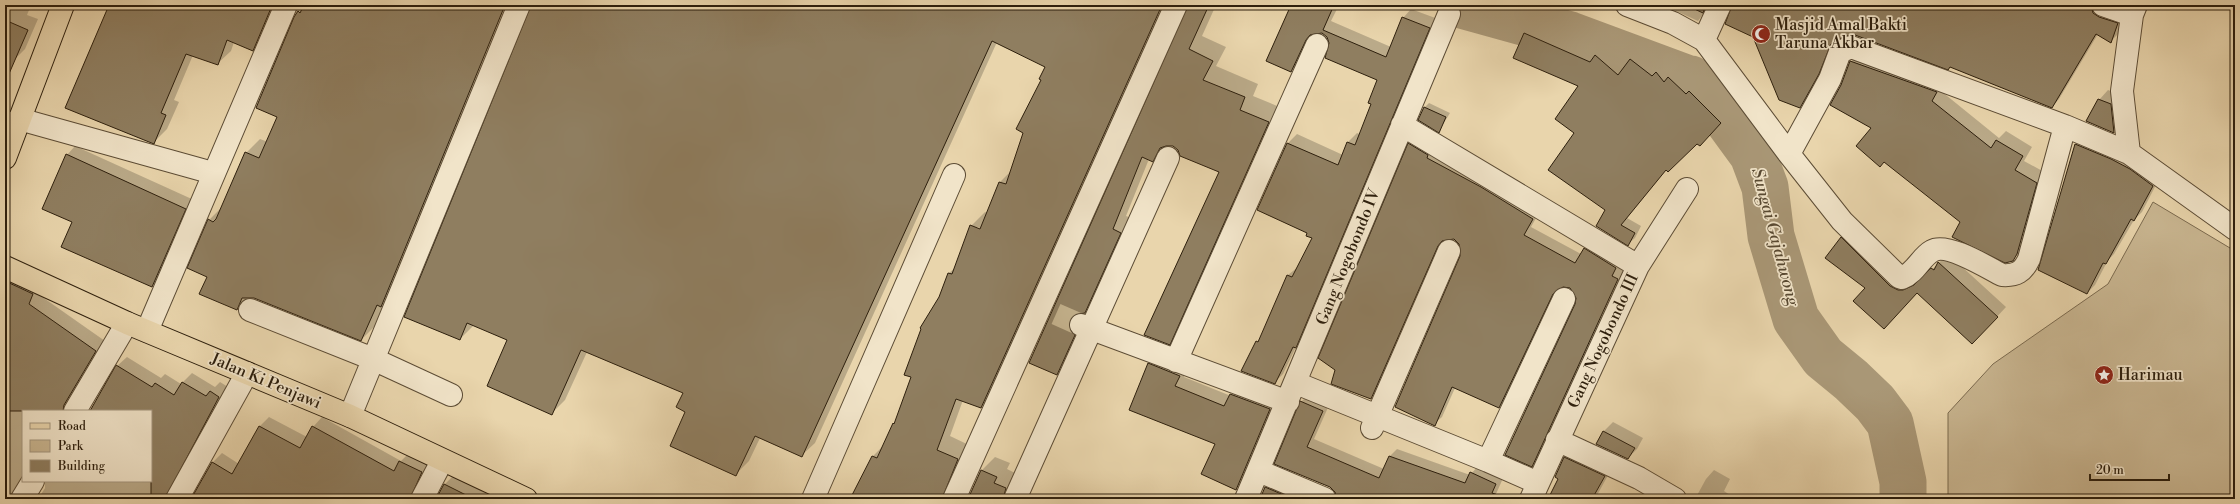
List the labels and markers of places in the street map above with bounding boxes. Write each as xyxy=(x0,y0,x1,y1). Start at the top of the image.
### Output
place label: Masjid Amal Bakti Taruna Akbar xyxy=(1775,15,1907,53)
mosque icon: Masjid Amal Bakti Taruna Akbar xyxy=(1750,23,1772,45)
place icon: Harimau xyxy=(2093,364,2115,386)
place label: Harimau xyxy=(2118,365,2183,385)

